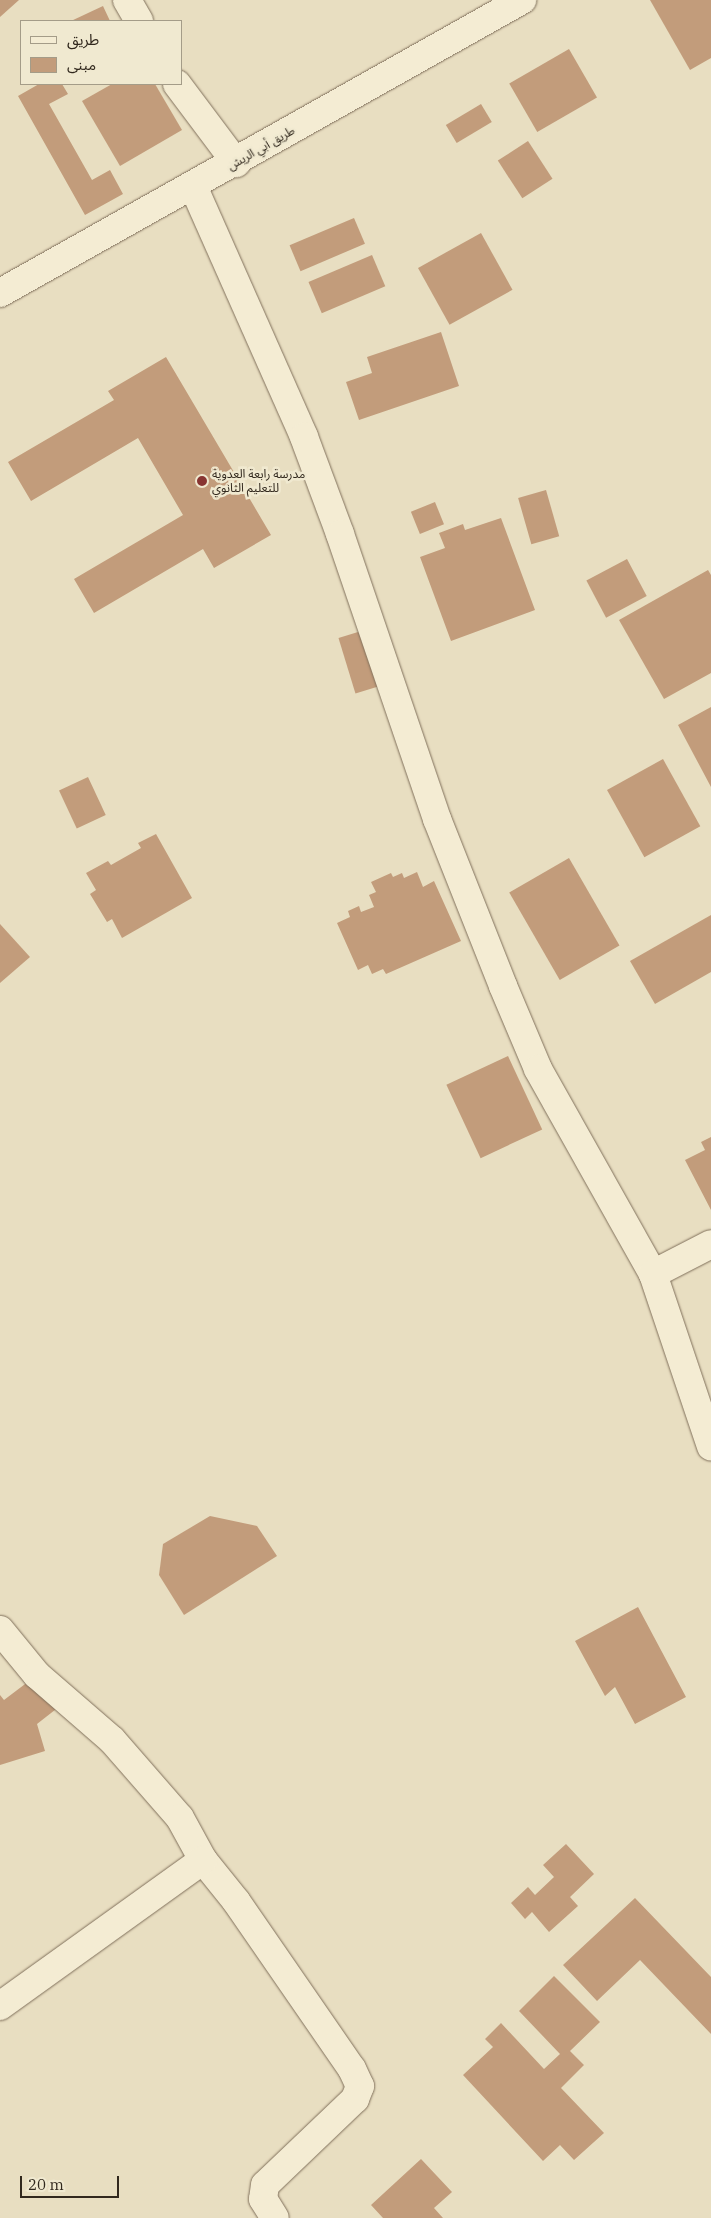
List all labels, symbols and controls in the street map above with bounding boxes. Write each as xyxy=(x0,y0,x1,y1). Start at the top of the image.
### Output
legend xyxy=(20,20,182,85)
text: طريق xyxy=(67,30,99,49)
text: مبنى xyxy=(67,55,96,74)
street label: طريق أبي الريش xyxy=(225,123,297,173)
place label: مدرسة رابعة العدوية للتعليم الثانوي xyxy=(212,467,305,495)
marker: مدرسة رابعة العدوية للتعليم الثانوي xyxy=(196,475,208,487)
scale bar xyxy=(22,2166,121,2198)
text: 20 m xyxy=(28,2175,64,2194)

